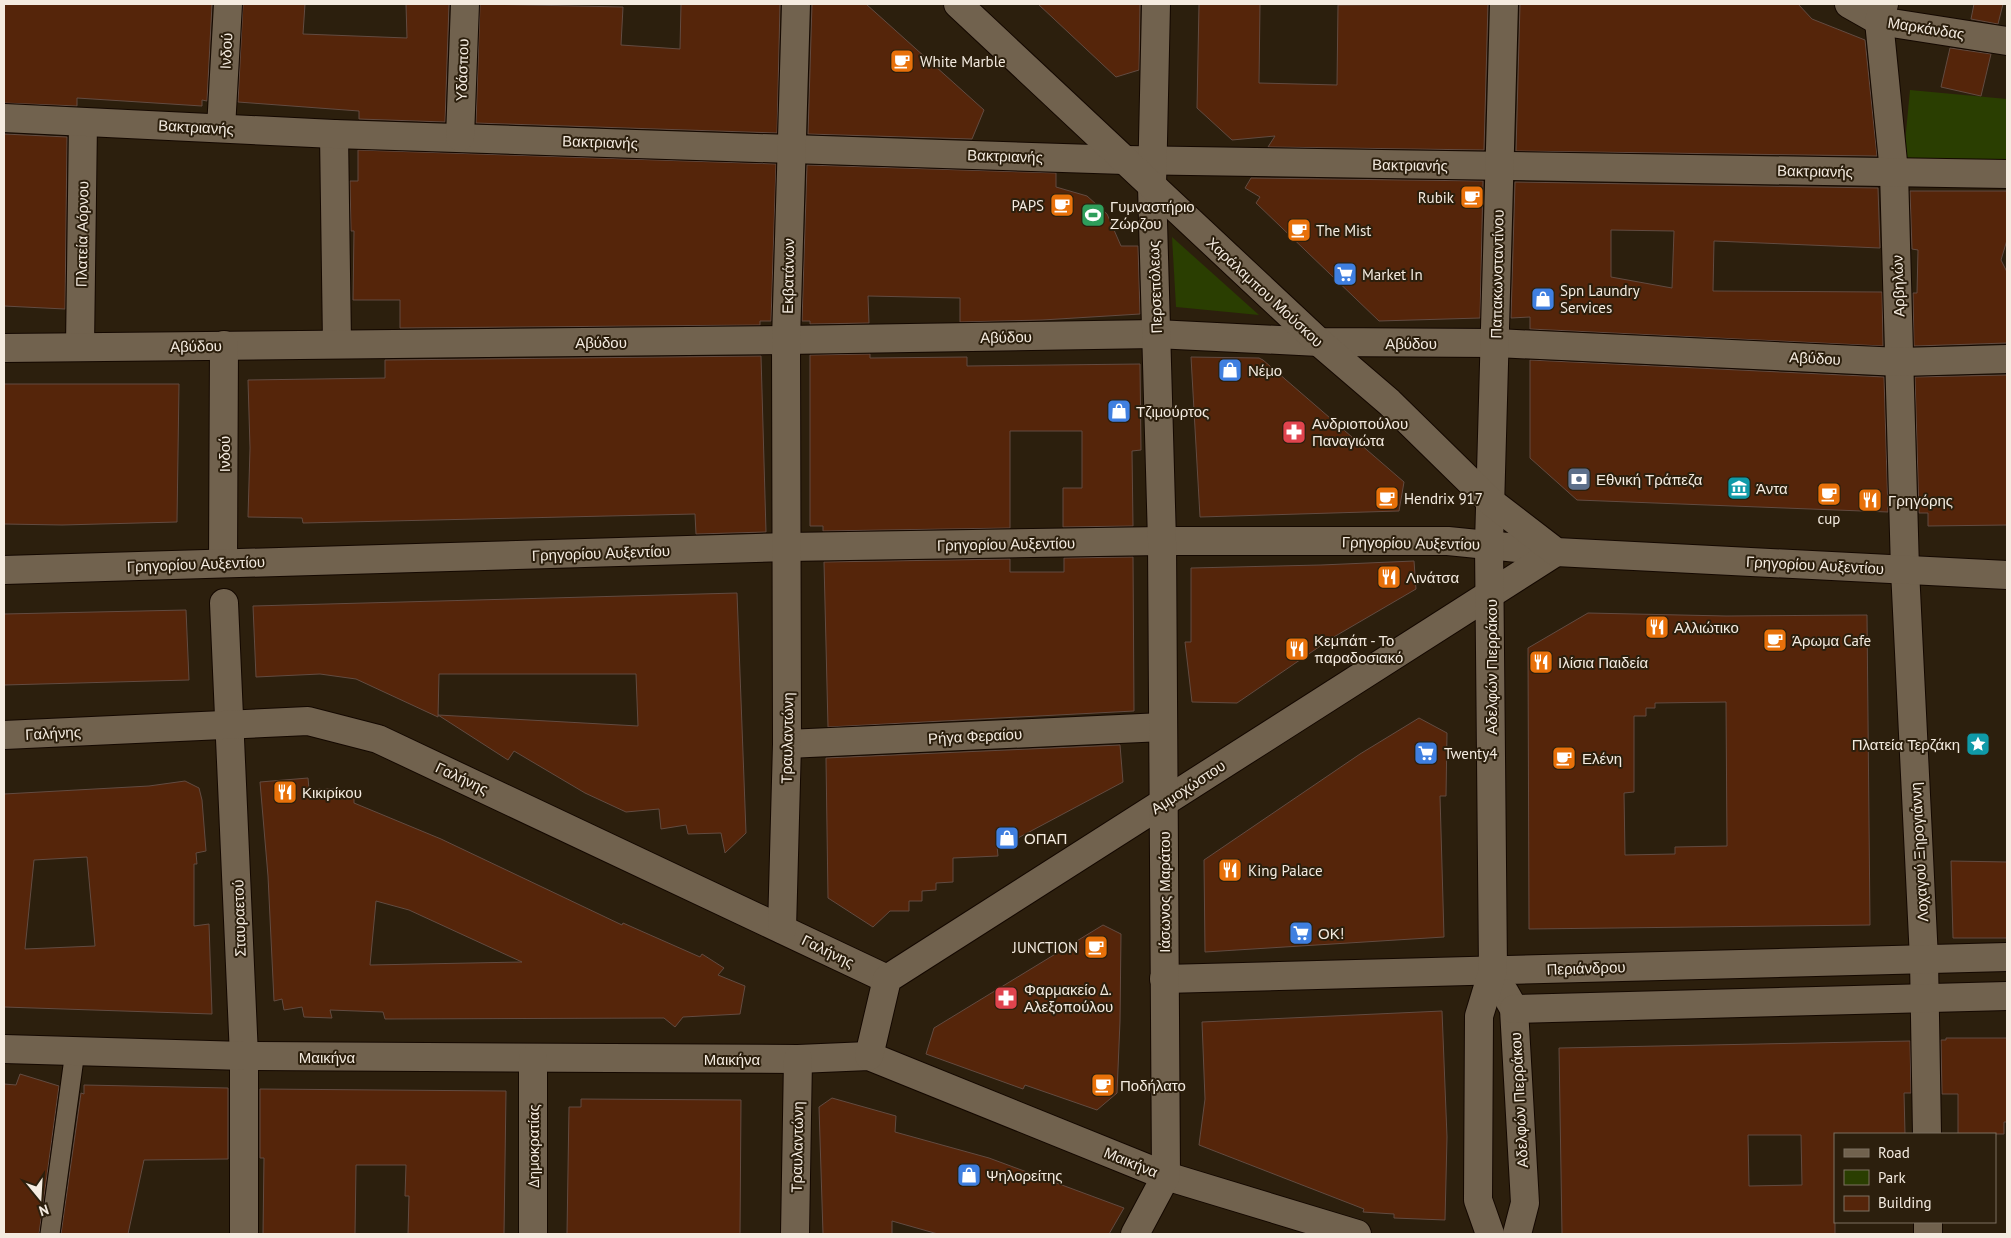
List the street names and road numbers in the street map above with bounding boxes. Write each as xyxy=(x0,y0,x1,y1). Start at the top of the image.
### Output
street label: Μαρκάνδας xyxy=(1886,13,1966,43)
street label: Ινδού xyxy=(216,32,236,70)
street label: Υδάσπου xyxy=(451,38,473,102)
street label: Βακτριανής xyxy=(158,116,234,138)
street label: Βακτριανής xyxy=(562,131,638,153)
street label: Βακτριανής xyxy=(967,145,1043,167)
street label: Βακτριανής xyxy=(1372,155,1448,175)
street label: Βακτριανής xyxy=(1777,161,1853,181)
street label: Πλατεία Αόρνου xyxy=(72,181,92,287)
street label: Παπακωνσταντίνου xyxy=(1486,209,1508,339)
street label: Χαράλαμπου Μούσκου xyxy=(1203,233,1327,351)
street label: Εκβατάνων xyxy=(778,238,798,314)
street label: Περσεπόλεως xyxy=(1144,240,1166,334)
street label: Αρβηλών xyxy=(1887,255,1909,317)
street label: Αβύδου xyxy=(980,327,1032,347)
street label: Αβύδου xyxy=(575,333,627,352)
street label: Αβύδου xyxy=(1385,334,1437,353)
street label: Αβύδου xyxy=(170,336,222,356)
street label: Αβύδου xyxy=(1789,347,1841,369)
street label: Ινδού xyxy=(215,436,234,472)
street label: Γρηγορίου Αυξεντίου xyxy=(1342,532,1480,554)
street label: Γρηγορίου Αυξεντίου xyxy=(937,533,1075,555)
street label: Γρηγορίου Αυξεντίου xyxy=(532,541,670,565)
street label: Γρηγορίου Αυξεντίου xyxy=(127,552,265,576)
street label: Γρηγορίου Αυξεντίου xyxy=(1745,552,1885,578)
street label: Αδελφών Πιερράκου xyxy=(1482,599,1501,735)
street label: Τραυλαντώνη xyxy=(777,692,797,784)
street label: Γαλήνης xyxy=(25,722,81,744)
street label: Ρήγα Φεραίου xyxy=(927,724,1023,748)
street label: Αμμοχώστου xyxy=(1147,756,1229,818)
street label: Γαλήνης xyxy=(433,758,491,798)
street label: Λοχαγού Ξηρογιάννη xyxy=(1906,782,1932,922)
street label: Ιάσωνος Μαράτου xyxy=(1155,831,1174,953)
street label: Σταυραετού xyxy=(228,879,250,957)
street label: Γαλήνης xyxy=(799,930,857,972)
street label: Περιάνδρου xyxy=(1546,957,1626,979)
street label: Αδελφών Πιερράκου xyxy=(1506,1032,1532,1168)
street label: Μαικήνα xyxy=(299,1048,356,1067)
street label: Μαικήνα xyxy=(704,1050,761,1069)
street label: Τραυλαντώνη xyxy=(787,1101,807,1193)
street label: Δημοκρατίας xyxy=(524,1104,543,1188)
street label: Μαικήνα xyxy=(1101,1143,1161,1182)

